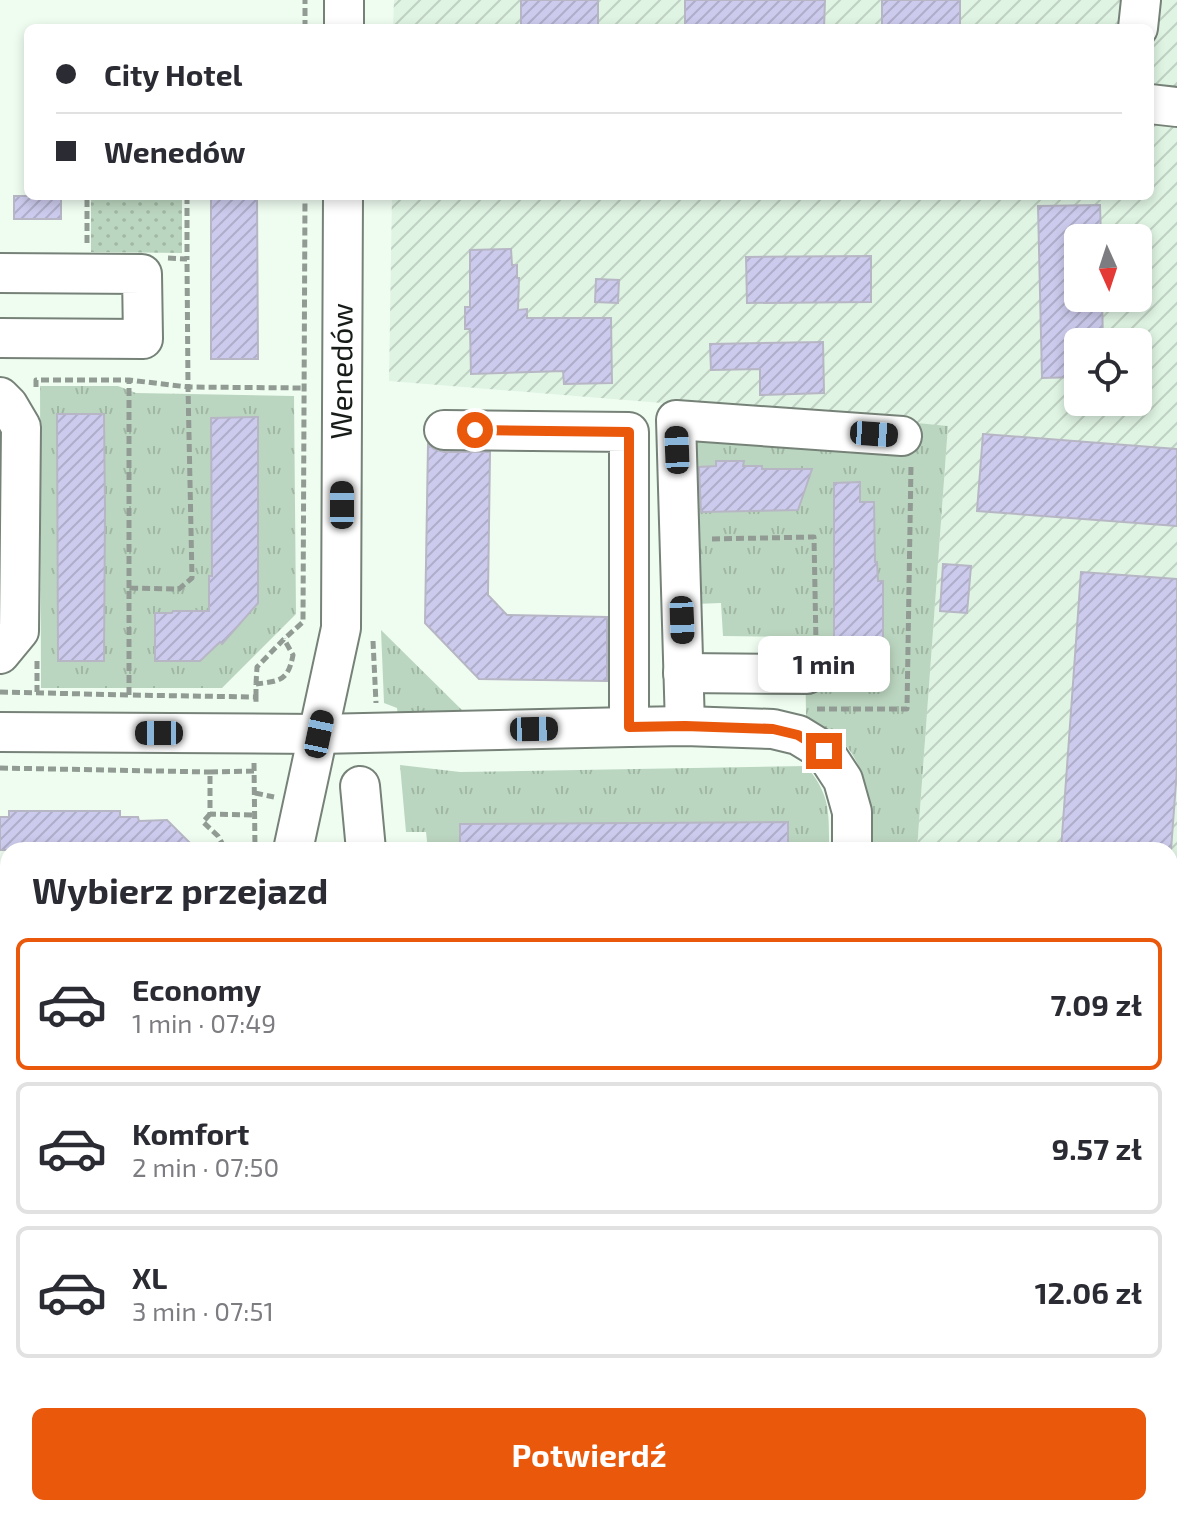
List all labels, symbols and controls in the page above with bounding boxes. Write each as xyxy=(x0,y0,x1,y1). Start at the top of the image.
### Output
text: City Hotel xyxy=(104,56,242,92)
text: Wenedów xyxy=(104,133,246,169)
north arrow xyxy=(1064,224,1152,312)
map controls xyxy=(1064,224,1152,416)
street label: Wenedów xyxy=(322,303,359,439)
button: locate xyxy=(1064,328,1152,416)
route start xyxy=(457,412,493,448)
car xyxy=(849,420,899,448)
car xyxy=(664,426,690,474)
car xyxy=(330,481,354,529)
car xyxy=(669,596,695,644)
callout: 1 min xyxy=(758,635,890,691)
text: 1 min xyxy=(793,648,855,679)
car xyxy=(302,708,336,760)
car xyxy=(510,717,558,741)
car xyxy=(135,721,183,745)
route end xyxy=(806,733,842,769)
text: Wybierz przejazd xyxy=(32,868,328,911)
icon: car xyxy=(36,968,108,1040)
text: Economy xyxy=(132,971,261,1007)
text: 7.09 zł xyxy=(1050,986,1142,1022)
text: 1 min · 07:49 xyxy=(132,1007,276,1038)
icon: car xyxy=(36,1112,108,1184)
text: Komfort xyxy=(132,1115,249,1151)
text: 9.57 zł xyxy=(1052,1130,1142,1166)
text: 2 min · 07:50 xyxy=(132,1151,279,1182)
icon: car xyxy=(36,1256,108,1328)
text: XL xyxy=(132,1259,167,1295)
text: 12.06 zł xyxy=(1035,1274,1142,1310)
text: 3 min · 07:51 xyxy=(132,1295,274,1326)
button: Potwierdź xyxy=(32,1408,1146,1500)

